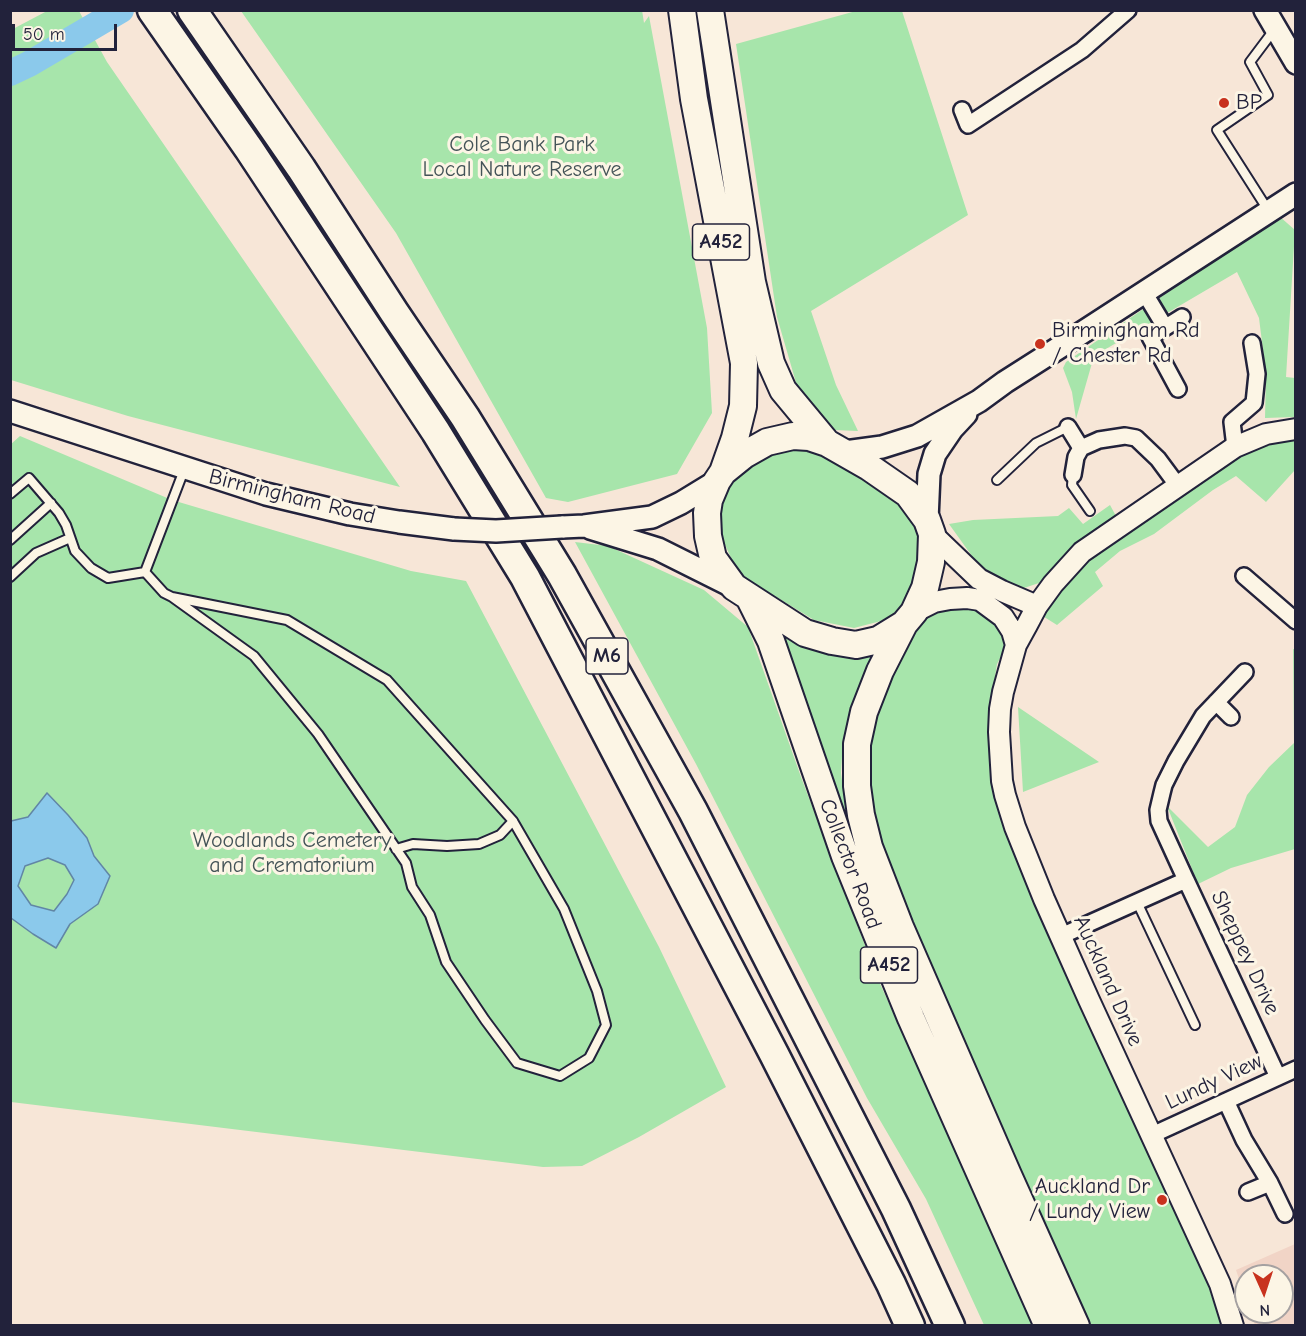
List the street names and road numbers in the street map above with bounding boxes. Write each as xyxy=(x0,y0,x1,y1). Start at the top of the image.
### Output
road number: A452 xyxy=(692,224,750,260)
street label: Birmingham Road xyxy=(206,464,378,530)
road number: M6 xyxy=(586,638,628,674)
street label: Collector Road xyxy=(813,795,887,933)
street label: Sheppey Drive xyxy=(1205,887,1285,1019)
street label: Auckland Drive xyxy=(1067,912,1149,1050)
road number: A452 xyxy=(860,947,918,983)
street label: Lundy View xyxy=(1161,1048,1267,1116)

